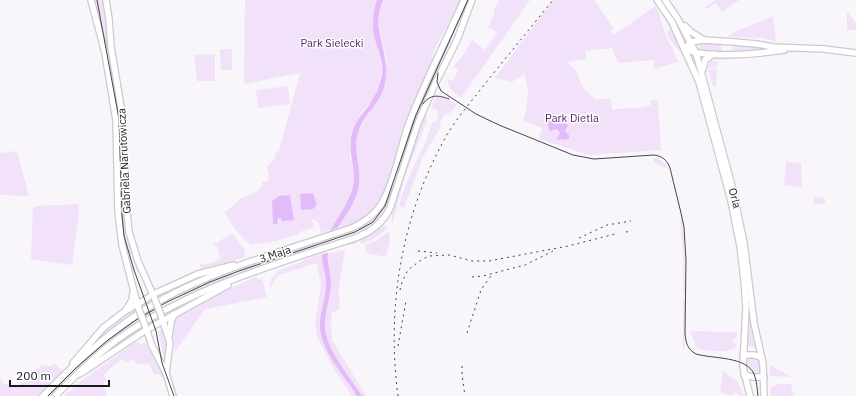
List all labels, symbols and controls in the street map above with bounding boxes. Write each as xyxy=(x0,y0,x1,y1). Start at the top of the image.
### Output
park label: Park Sielecki xyxy=(300,36,364,50)
street label: Gabriela Narutowicza xyxy=(114,108,134,214)
park label: Park Dietla xyxy=(545,111,599,125)
street label: Orla xyxy=(726,186,744,210)
street label: 3 Maja xyxy=(257,242,293,266)
scale bar xyxy=(10,362,109,388)
text: 200 m xyxy=(16,368,51,383)

